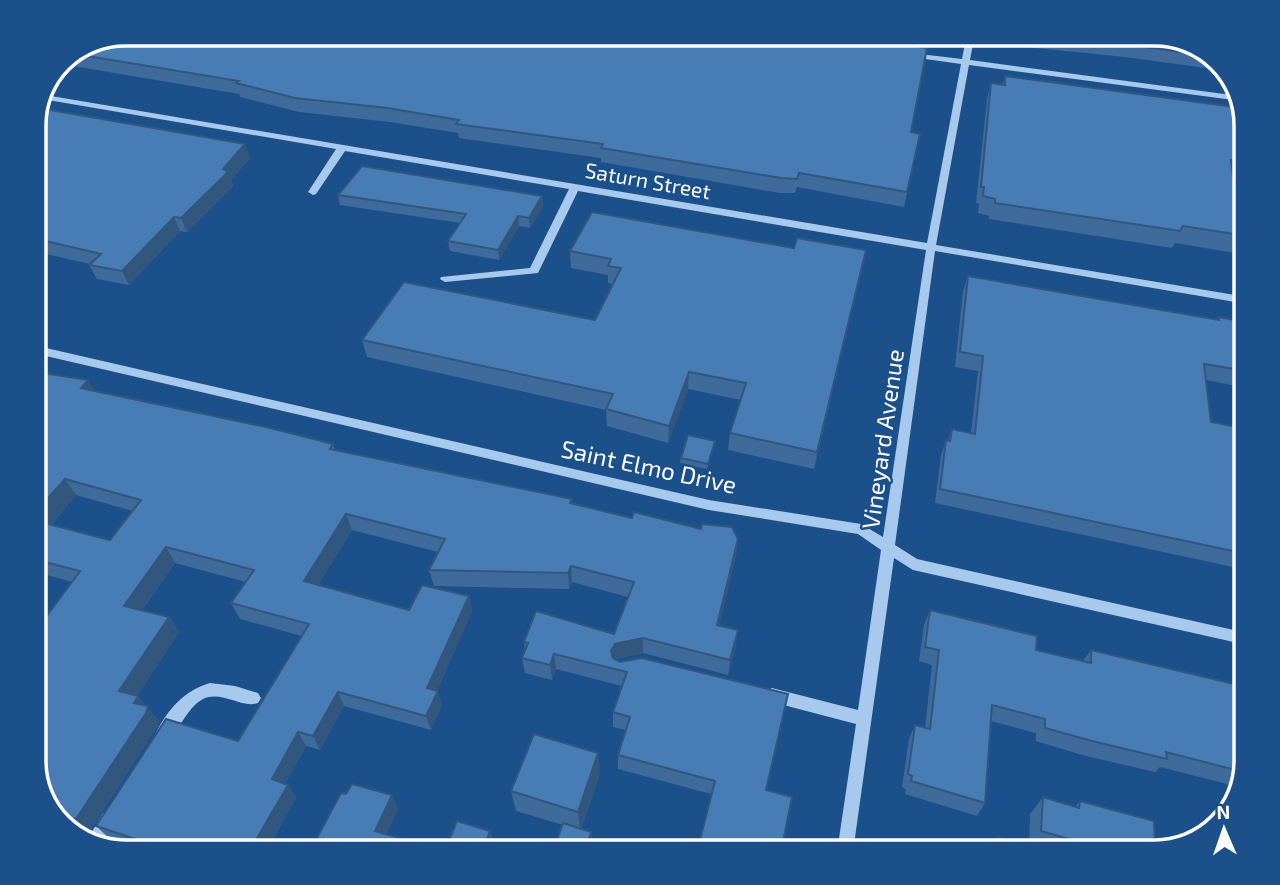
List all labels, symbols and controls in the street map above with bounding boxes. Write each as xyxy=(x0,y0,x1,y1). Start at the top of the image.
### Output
street label: Saturn Street xyxy=(583,157,713,203)
street label: Vineyard Avenue xyxy=(855,347,909,531)
street label: Saint Elmo Drive xyxy=(559,433,739,499)
north arrow xyxy=(1189,794,1259,864)
text: N xyxy=(1216,800,1231,823)

